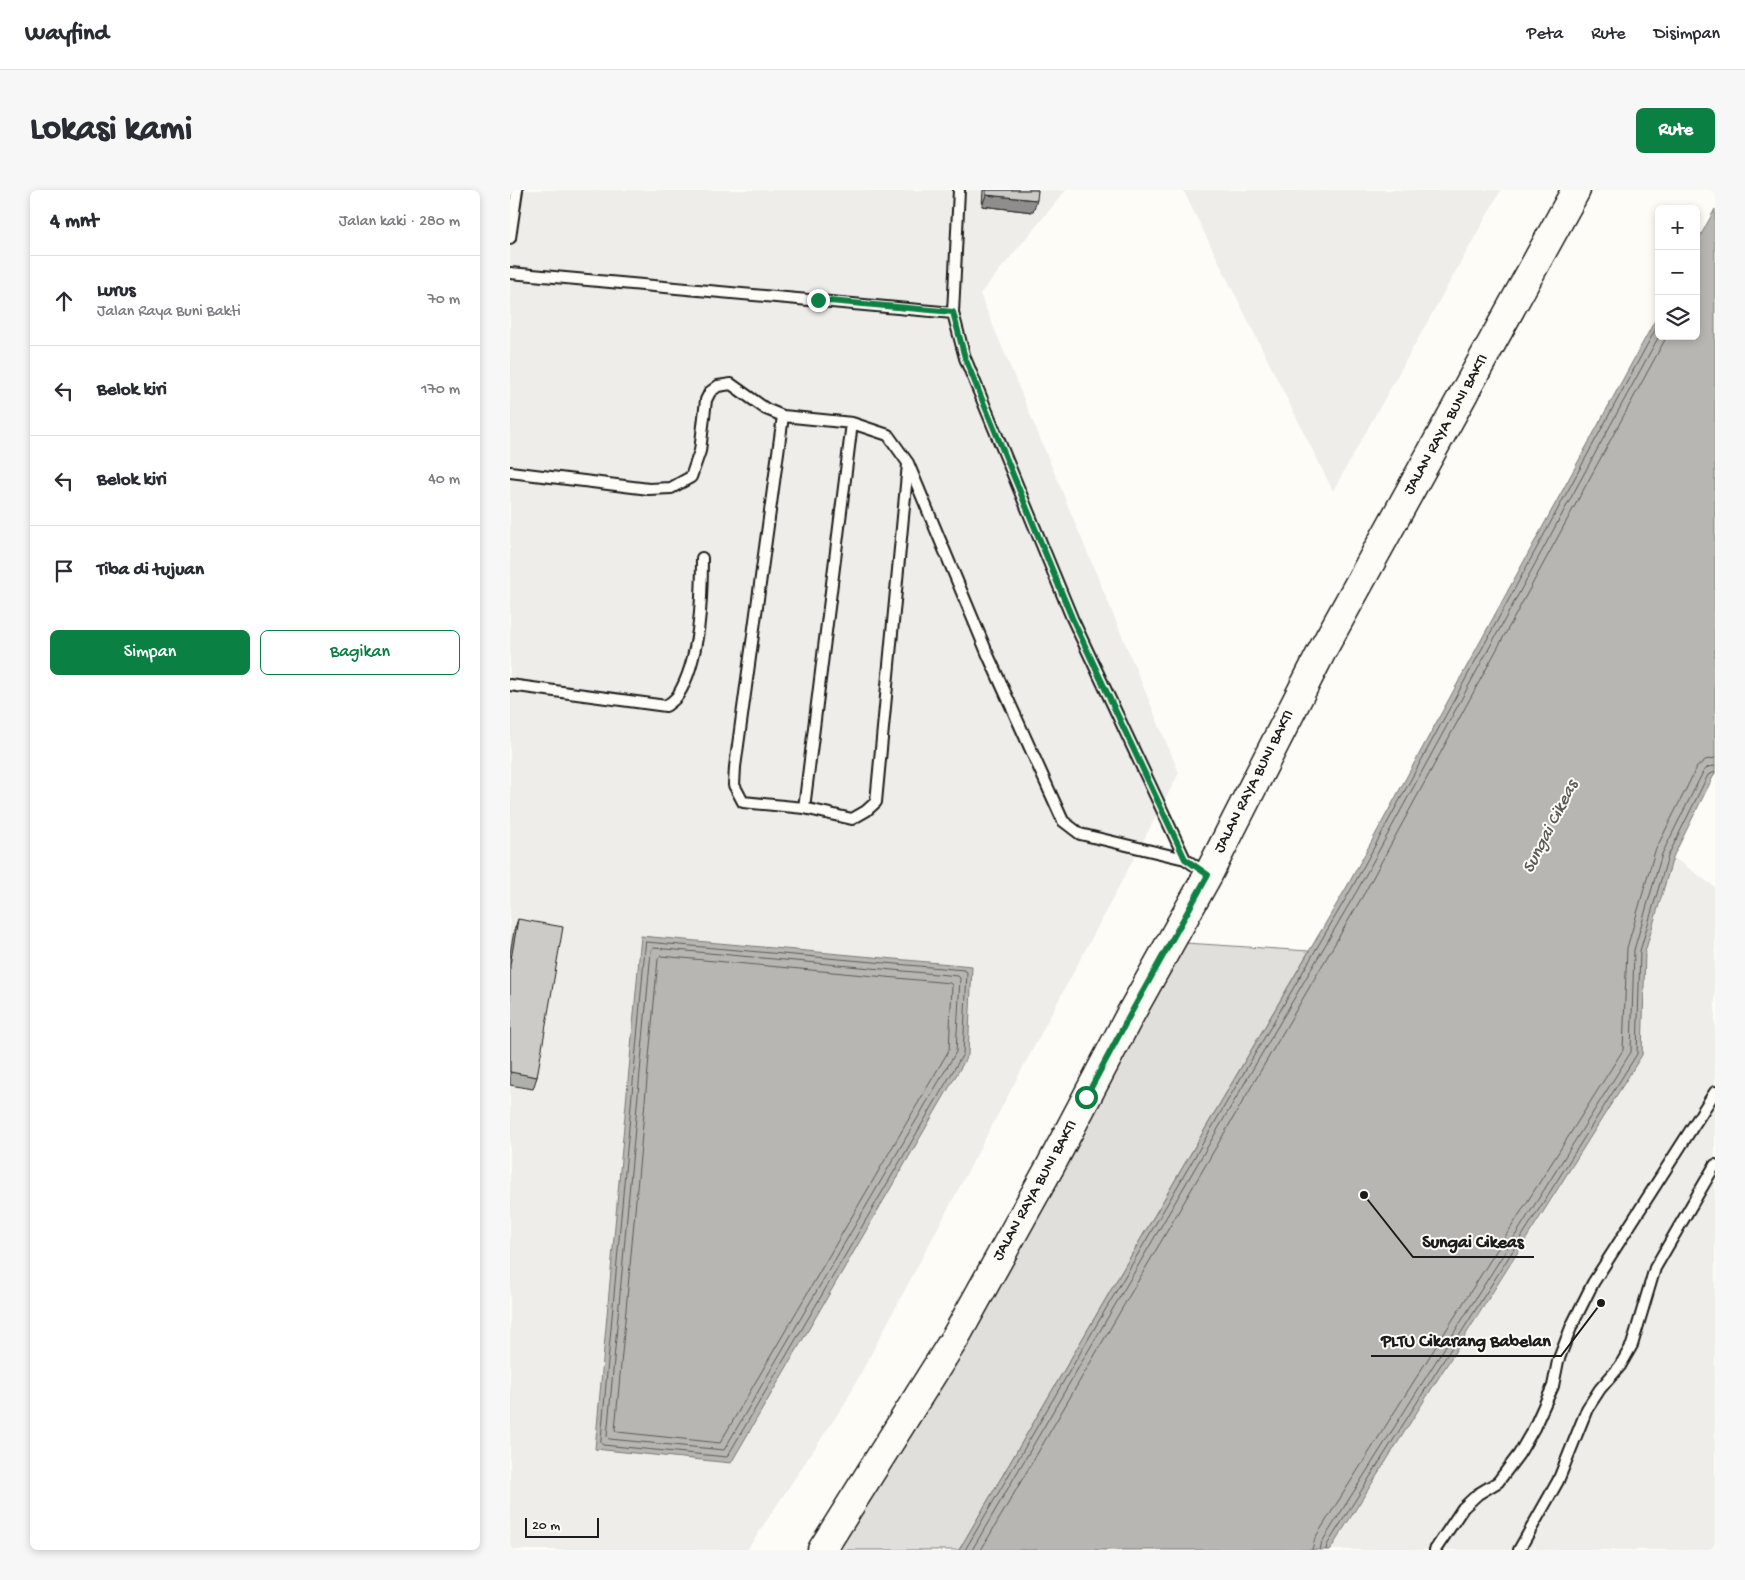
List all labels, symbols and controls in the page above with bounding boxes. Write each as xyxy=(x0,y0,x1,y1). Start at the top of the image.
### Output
text: Wayfind xyxy=(25,20,109,49)
text: Peta xyxy=(1527,24,1563,45)
text: Rute xyxy=(1591,24,1626,45)
text: Disimpan xyxy=(1654,24,1720,45)
button: Rute xyxy=(1636,108,1715,153)
text: Lokasi kami xyxy=(30,110,192,151)
map controls xyxy=(1655,205,1700,340)
button: + xyxy=(1655,205,1700,250)
text: 4 mnt xyxy=(50,210,98,235)
text: Jalan kaki · 280 m xyxy=(339,213,460,232)
button: − xyxy=(1655,250,1700,295)
text: Lurus xyxy=(97,280,136,303)
icon: ahead xyxy=(50,287,78,315)
route end xyxy=(807,289,830,312)
text: 70 m xyxy=(427,291,460,310)
button: layers xyxy=(1655,295,1700,340)
text: Jalan Raya Buni Bakti xyxy=(97,303,241,322)
street label: JALAN RAYA BUNI BAKTI xyxy=(1400,351,1494,499)
icon: left xyxy=(50,377,78,405)
text: Belok kiri xyxy=(97,379,167,402)
text: 170 m xyxy=(421,381,460,400)
icon: left xyxy=(50,467,78,495)
text: Belok kiri xyxy=(97,469,167,492)
text: 40 m xyxy=(428,471,460,490)
icon: arrive xyxy=(50,557,78,585)
text: Tiba di tujuan xyxy=(97,559,204,582)
button: Simpan xyxy=(50,630,250,675)
button: Bagikan xyxy=(260,630,460,675)
street label: JALAN RAYA BUNI BAKTI xyxy=(1211,707,1299,857)
water label: Sungai Cikeas xyxy=(1519,775,1584,877)
route start xyxy=(1075,1086,1098,1109)
street label: JALAN RAYA BUNI BAKTI xyxy=(989,1117,1083,1265)
callout: Sungai Cikeas xyxy=(1413,1224,1534,1257)
text: Sungai Cikeas xyxy=(1422,1233,1525,1254)
callout: PLTU Cikarang Babelan xyxy=(1371,1323,1561,1356)
text: PLTU Cikarang Babelan xyxy=(1380,1332,1551,1353)
scale bar xyxy=(525,1515,599,1538)
text: 20 m xyxy=(532,1518,560,1535)

